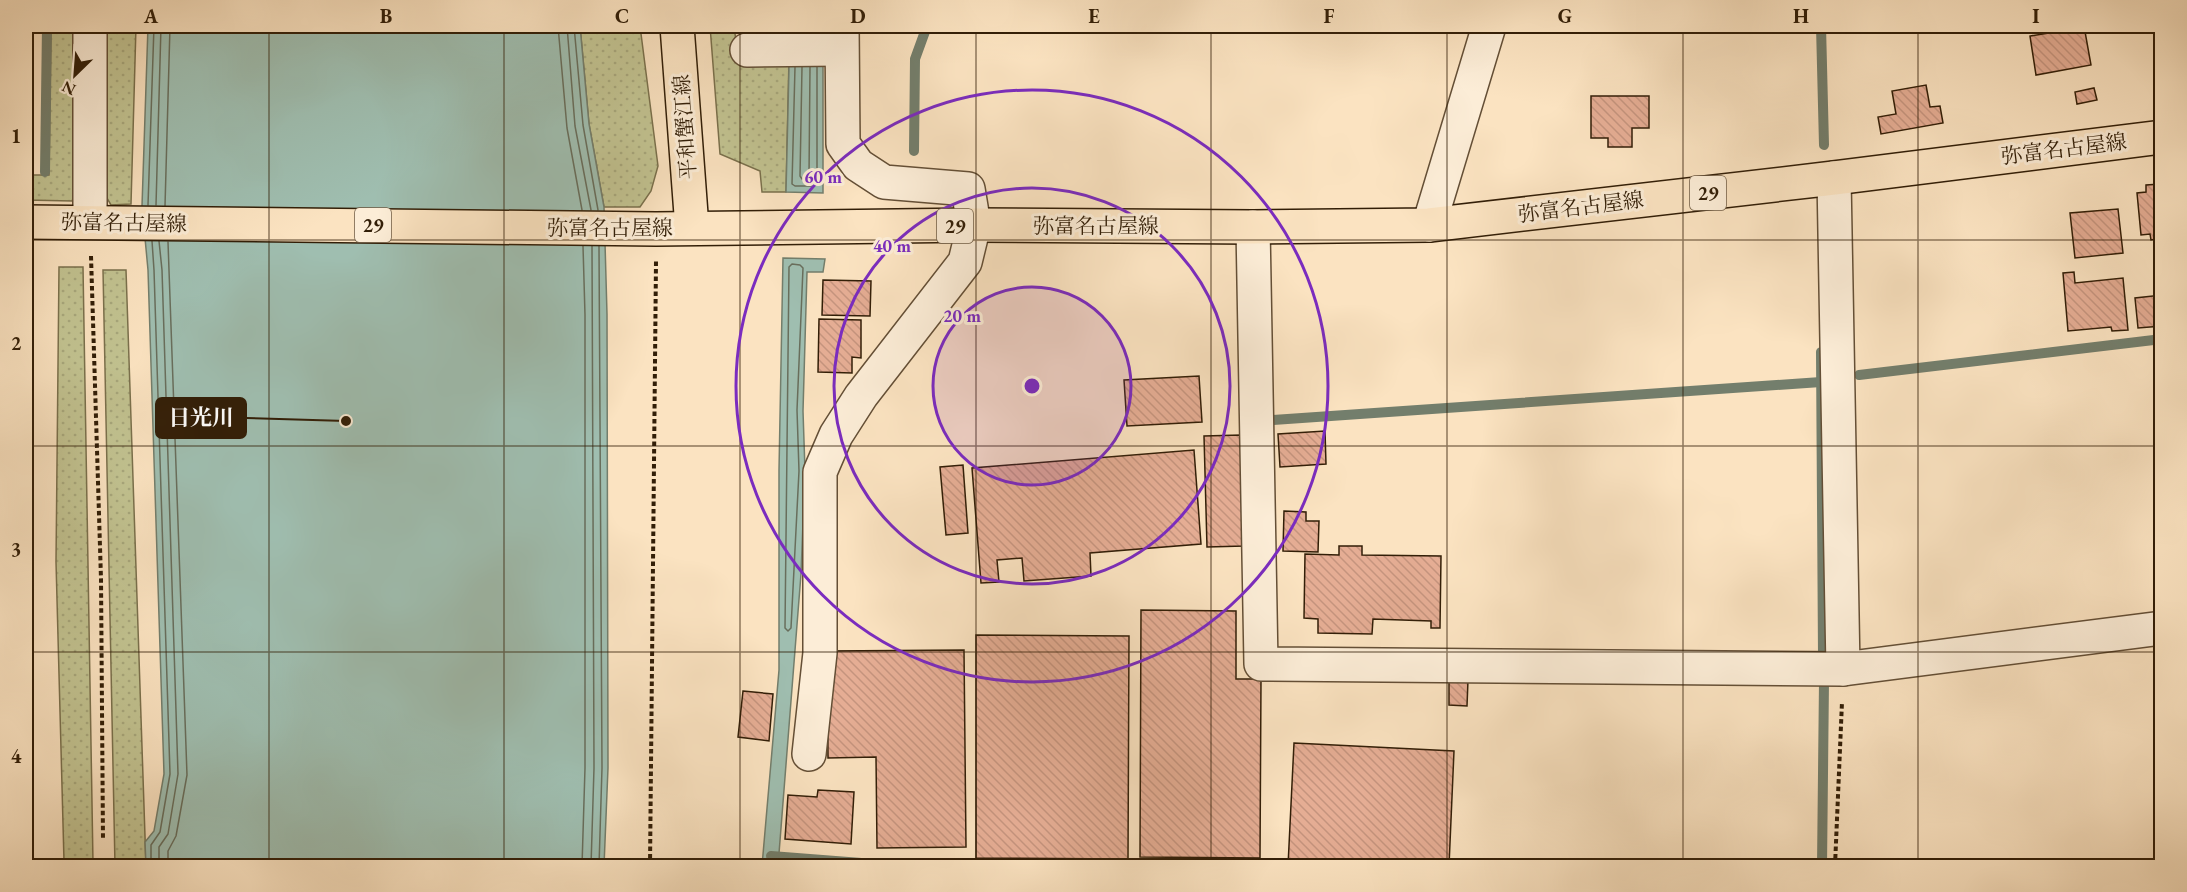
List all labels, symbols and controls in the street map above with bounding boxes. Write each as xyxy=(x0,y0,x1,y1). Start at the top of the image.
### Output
text: A xyxy=(143,3,159,29)
text: B xyxy=(380,3,392,29)
text: C xyxy=(615,3,629,29)
text: D xyxy=(850,3,866,29)
text: E xyxy=(1088,3,1100,29)
text: F xyxy=(1324,3,1335,29)
text: G xyxy=(1558,3,1572,29)
text: H xyxy=(1793,3,1809,29)
text: I xyxy=(2032,3,2040,29)
north arrow xyxy=(45,45,105,105)
street label: 平和蟹江線 xyxy=(667,74,702,180)
text: N xyxy=(59,76,79,100)
text: 1 xyxy=(11,123,21,149)
street label: 弥富名古屋線 xyxy=(2000,127,2128,170)
text: 60 m xyxy=(804,165,842,188)
road number: 29 xyxy=(1690,176,1726,210)
street label: 弥富名古屋線 xyxy=(1517,185,1645,228)
street label: 弥富名古屋線 xyxy=(61,208,187,237)
road number: 29 xyxy=(355,208,391,242)
road number: 29 xyxy=(937,209,973,243)
street label: 弥富名古屋線 xyxy=(1033,212,1159,239)
street label: 弥富名古屋線 xyxy=(547,214,673,241)
text: 40 m xyxy=(873,234,911,257)
text: 20 m xyxy=(943,304,981,327)
text: 2 xyxy=(11,330,22,356)
centre of rings xyxy=(1022,376,1042,396)
callout: 日光川 xyxy=(156,398,246,438)
text: 日光川 xyxy=(168,403,234,432)
text: 3 xyxy=(11,536,21,562)
text: 4 xyxy=(11,743,22,769)

